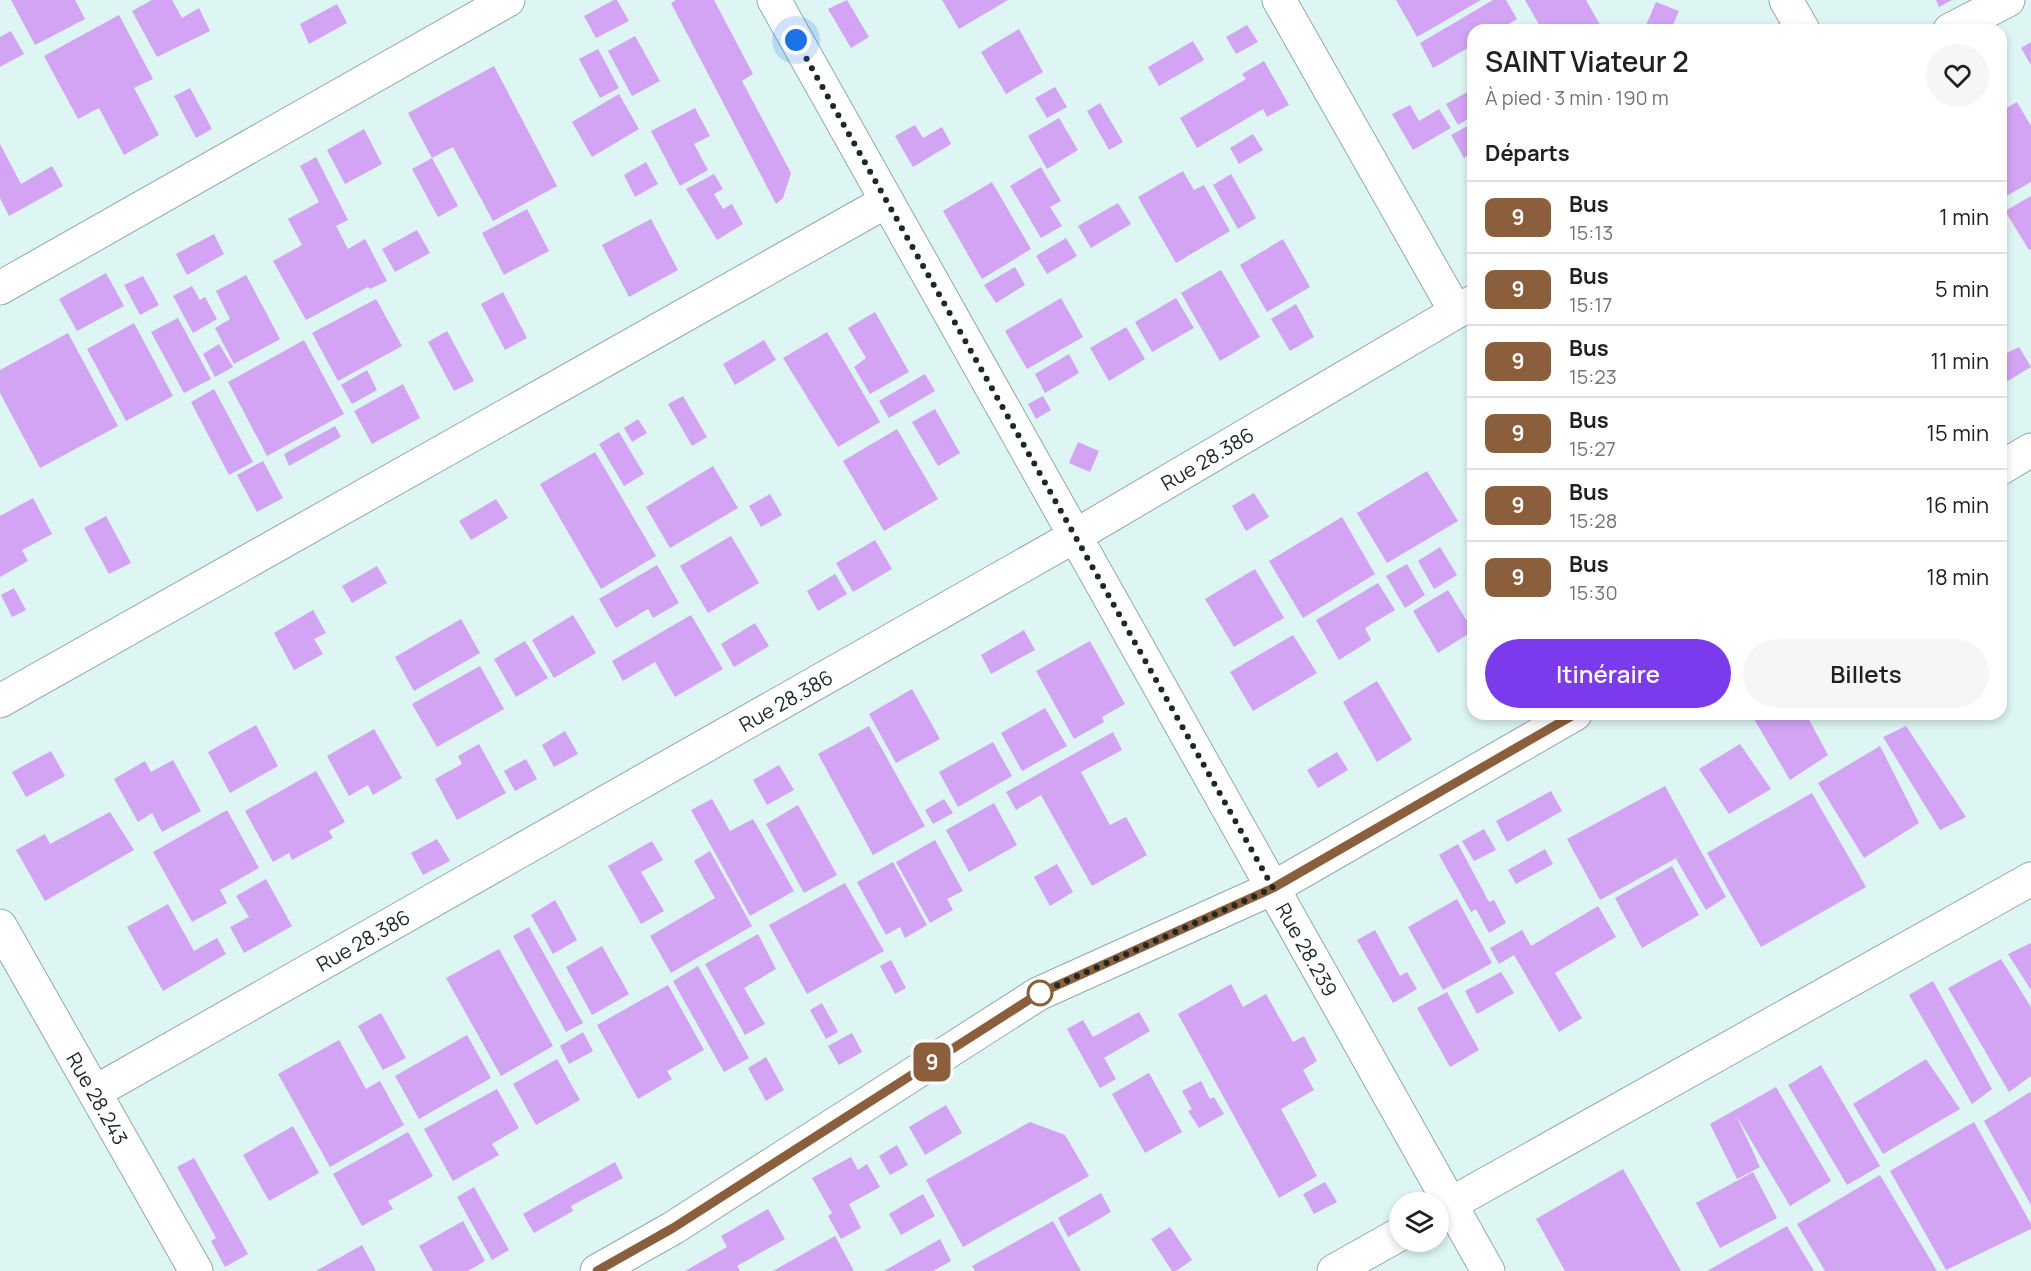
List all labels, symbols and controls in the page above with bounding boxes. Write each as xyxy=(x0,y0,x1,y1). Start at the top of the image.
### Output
your location xyxy=(781,25,811,55)
text: SAINT Viateur 2 xyxy=(1485,42,1689,80)
button: heart xyxy=(1926,44,1989,107)
text: À pied · 3 min · 190 m xyxy=(1485,84,1669,111)
text: Départs xyxy=(1485,138,1570,168)
text: Bus xyxy=(1569,189,1609,219)
text: 1 min xyxy=(1939,202,1989,232)
text: 9 xyxy=(1511,203,1525,231)
text: 15:13 xyxy=(1569,219,1613,246)
text: Bus xyxy=(1569,261,1609,291)
text: 5 min xyxy=(1935,274,1989,304)
text: 9 xyxy=(1511,275,1525,303)
text: 15:17 xyxy=(1569,291,1612,318)
text: Bus xyxy=(1569,333,1609,363)
text: 11 min xyxy=(1931,346,1989,376)
text: 9 xyxy=(1511,347,1525,375)
text: 15:23 xyxy=(1569,363,1617,390)
text: Bus xyxy=(1569,405,1609,435)
text: 15 min xyxy=(1926,418,1989,448)
text: 9 xyxy=(1511,419,1525,447)
street label: Rue 28.386 xyxy=(1156,420,1259,496)
text: 15:27 xyxy=(1569,435,1616,462)
text: Bus xyxy=(1569,477,1609,507)
text: 16 min xyxy=(1926,490,1989,520)
text: 9 xyxy=(1511,491,1525,519)
text: 15:28 xyxy=(1569,507,1617,534)
text: Bus xyxy=(1569,549,1609,579)
text: 18 min xyxy=(1926,562,1989,592)
text: 9 xyxy=(1511,563,1525,591)
text: 15:30 xyxy=(1569,579,1618,606)
button: Itinéraire xyxy=(1485,639,1731,708)
button: Billets xyxy=(1743,639,1989,708)
street label: Rue 28.386 xyxy=(734,663,837,737)
street label: Rue 28.239 xyxy=(1270,898,1344,1001)
street label: Rue 28.386 xyxy=(311,903,415,977)
unlabelled marker xyxy=(1027,980,1053,1006)
line badge: 9 xyxy=(912,1042,952,1082)
street label: Rue 28.243 xyxy=(61,1047,135,1149)
text: 9 xyxy=(925,1048,939,1076)
map controls xyxy=(1389,1192,1449,1252)
button: layers xyxy=(1389,1192,1449,1252)

